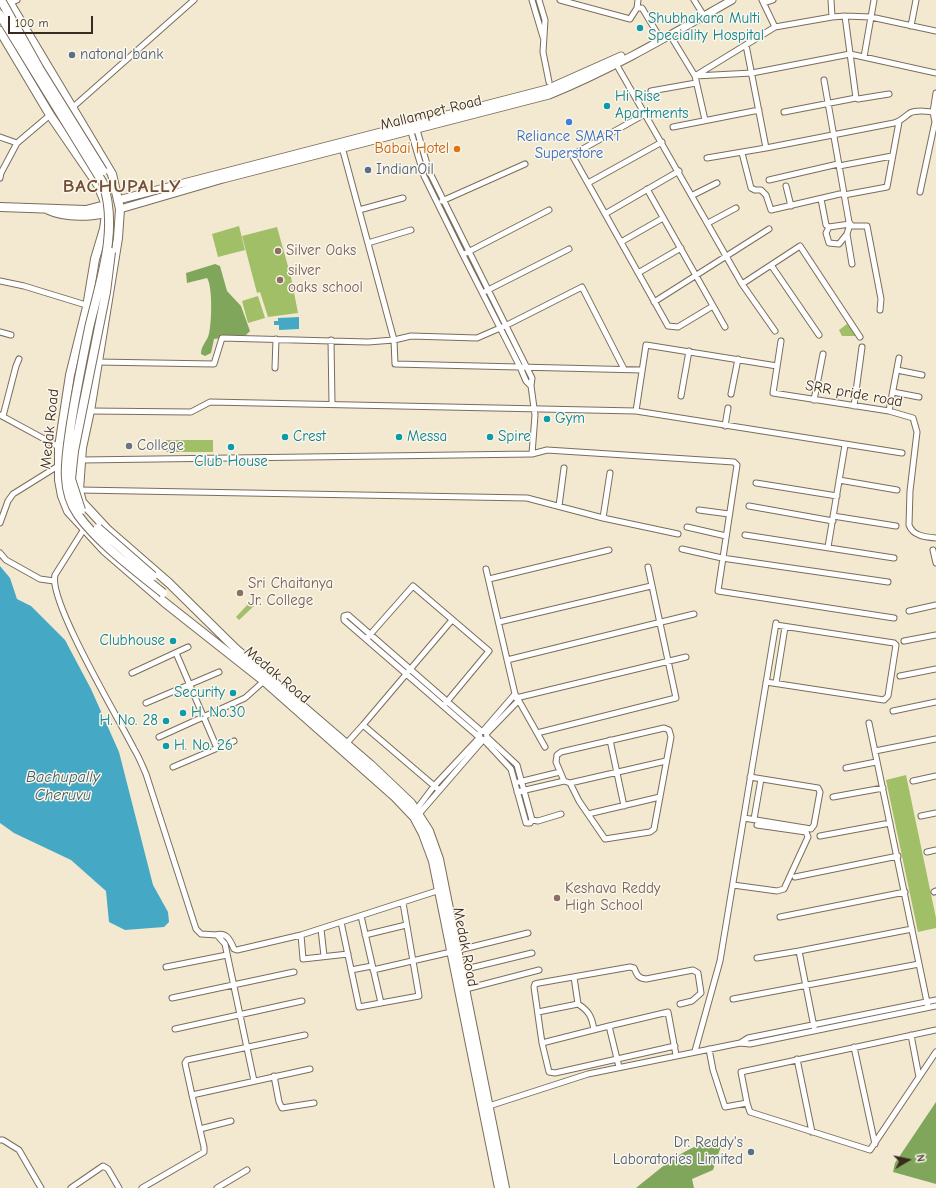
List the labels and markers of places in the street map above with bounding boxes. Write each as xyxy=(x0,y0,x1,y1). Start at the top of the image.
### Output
place label: Shubhakara Multi Speciality Hospital xyxy=(648,10,764,45)
marker: Shubhakara Multi Speciality Hospital xyxy=(635,23,645,33)
place label: natonal bank xyxy=(80,46,163,64)
marker: natonal bank xyxy=(67,50,77,60)
place label: Hi Rise Apartments xyxy=(615,88,688,123)
marker: Hi Rise Apartments xyxy=(602,101,612,111)
marker: Reliance SMART Superstore xyxy=(564,117,574,127)
place label: Reliance SMART Superstore xyxy=(516,128,622,163)
place label: Babai Hotel xyxy=(374,140,449,158)
marker: Babai Hotel xyxy=(452,144,462,154)
place label: IndianOil xyxy=(376,161,434,179)
marker: IndianOil xyxy=(363,165,373,175)
place label: Silver Oaks xyxy=(286,242,356,260)
marker: Silver Oaks xyxy=(273,246,283,256)
place label: silver oaks school xyxy=(288,262,363,297)
marker: silver oaks school xyxy=(275,275,285,285)
place label: Gym xyxy=(555,410,585,428)
marker: Gym xyxy=(542,414,552,424)
place label: Crest xyxy=(293,428,326,446)
place label: Messa xyxy=(407,428,447,446)
place label: Spire xyxy=(498,428,531,446)
marker: Crest xyxy=(280,432,290,442)
marker: Messa xyxy=(394,432,404,442)
marker: Spire xyxy=(485,432,495,442)
place label: College xyxy=(137,437,184,455)
marker: College xyxy=(124,441,134,451)
marker: Club House xyxy=(226,442,236,452)
place label: Club House xyxy=(194,453,268,471)
place label: Sri Chaitanya Jr. College xyxy=(248,575,333,610)
marker: Sri Chaitanya Jr. College xyxy=(235,588,245,598)
place label: Clubhouse xyxy=(99,632,165,650)
marker: Clubhouse xyxy=(168,636,178,646)
place label: Security xyxy=(174,684,225,702)
marker: Security xyxy=(228,688,238,698)
place label: H. No.30 xyxy=(191,704,246,722)
marker: H. No.30 xyxy=(178,708,188,718)
place label: H. No. 28 xyxy=(100,712,158,730)
marker: H. No. 28 xyxy=(161,716,171,726)
place label: H. No. 26 xyxy=(174,737,233,755)
marker: H. No. 26 xyxy=(161,741,171,751)
place label: Keshava Reddy High School xyxy=(565,880,661,915)
marker: Keshava Reddy High School xyxy=(552,893,562,903)
place label: Dr. Reddy's Laboratories Limited xyxy=(613,1134,743,1169)
marker: Dr. Reddy's Laboratories Limited xyxy=(746,1147,756,1157)

